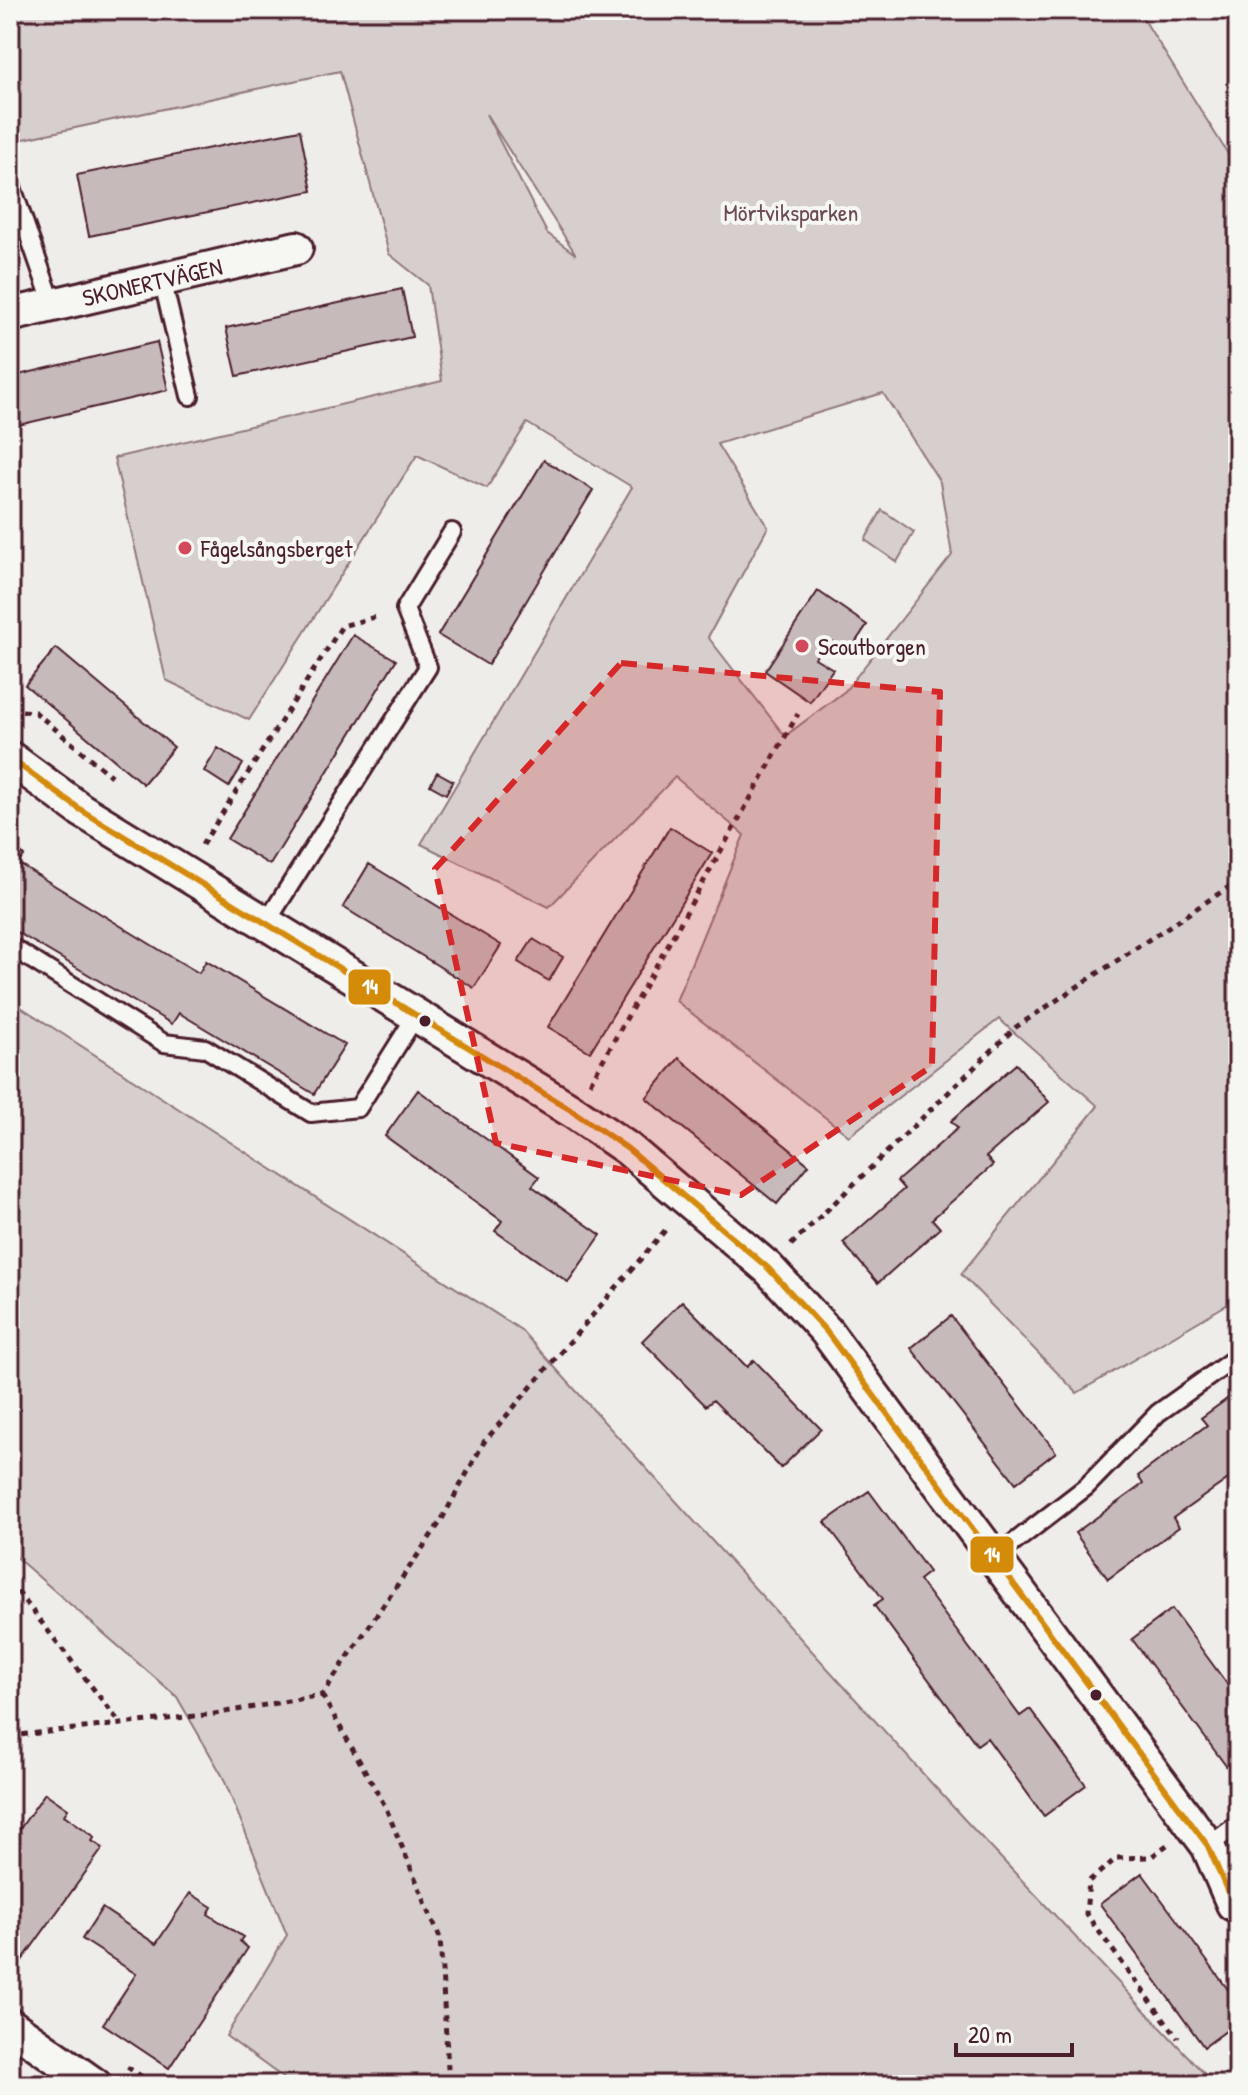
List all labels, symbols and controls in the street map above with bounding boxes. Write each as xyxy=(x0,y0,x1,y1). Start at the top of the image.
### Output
park label: Mörtviksparken xyxy=(724,196,858,228)
street label: SKONERTVÄGEN xyxy=(79,250,225,314)
place label: Fågelsångsberget xyxy=(200,532,353,564)
marker: Fågelsångsberget xyxy=(176,539,194,557)
place label: Scoutborgen xyxy=(818,630,926,662)
marker: Scoutborgen xyxy=(793,637,811,655)
line badge: 14 xyxy=(347,968,392,1006)
text: 14 xyxy=(362,971,378,1001)
unlabelled marker xyxy=(417,1013,433,1029)
line badge: 14 xyxy=(969,1535,1015,1574)
text: 14 xyxy=(984,1539,1000,1569)
unlabelled marker xyxy=(1088,1687,1104,1703)
scale bar xyxy=(956,2007,1072,2057)
text: 20 m xyxy=(968,2018,1012,2050)

